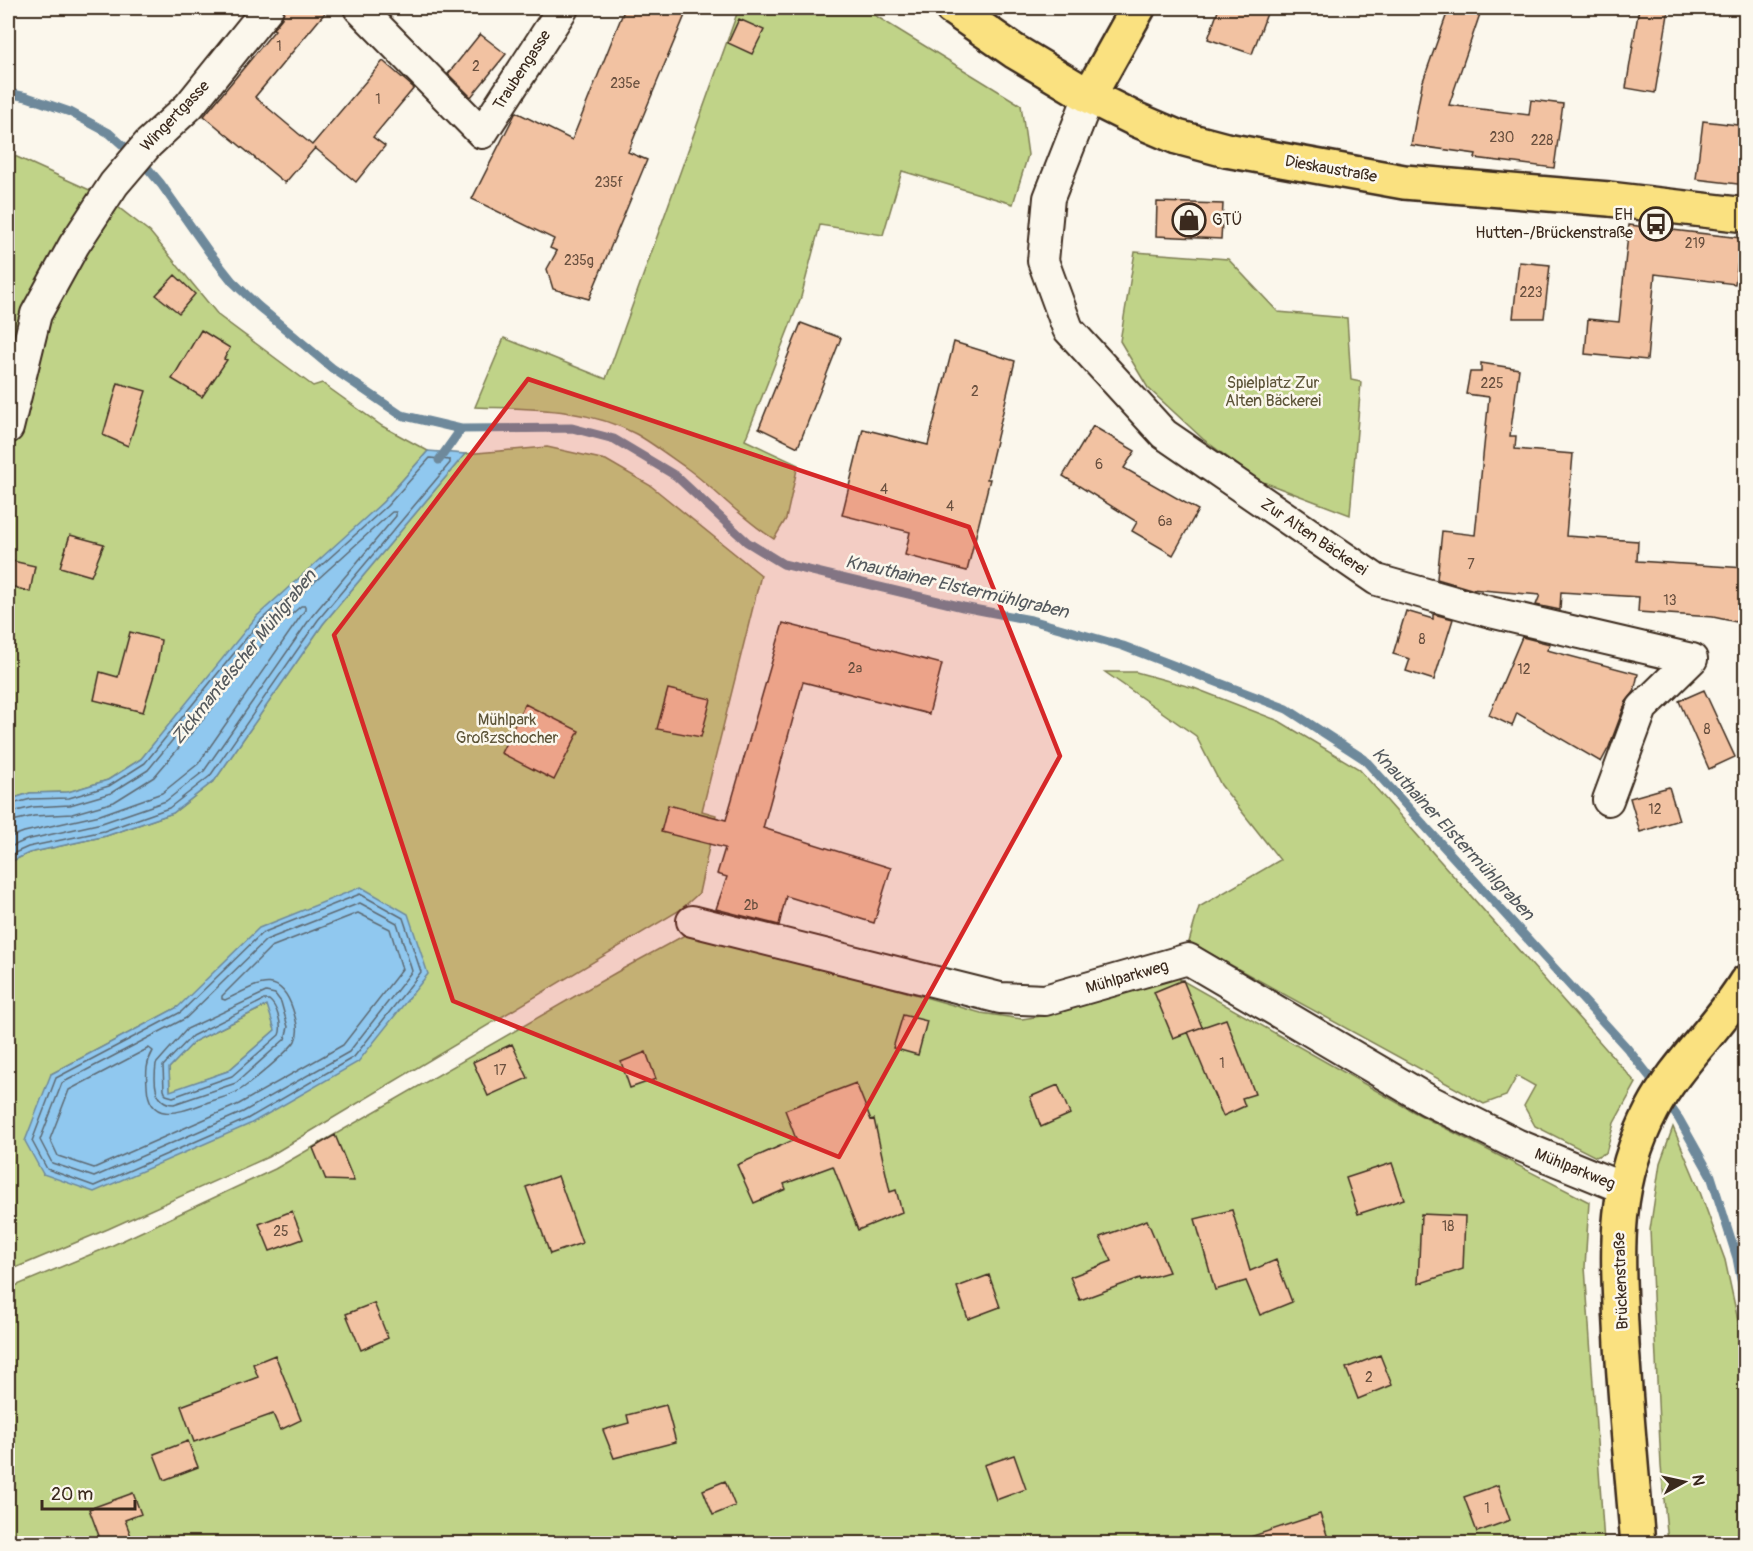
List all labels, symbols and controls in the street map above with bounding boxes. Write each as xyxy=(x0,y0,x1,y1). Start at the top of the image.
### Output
street label: Traubengasse xyxy=(489,26,555,114)
house number: 1 xyxy=(276,38,282,55)
house number: 2 xyxy=(472,58,480,75)
house number: 235e xyxy=(610,75,640,92)
street label: Wingertgasse xyxy=(136,76,214,156)
house number: 1 xyxy=(375,91,381,108)
house number: 230 xyxy=(1490,129,1514,146)
house number: 228 xyxy=(1531,132,1553,149)
street label: Dieskaustraße xyxy=(1283,151,1379,187)
house number: 235f xyxy=(595,174,624,191)
shop icon: GTÜ xyxy=(1171,202,1207,238)
place label: EH Hutten-/Brückenstraße xyxy=(1475,205,1633,243)
bus stop icon: EH Hutten-/Brückenstraße xyxy=(1638,206,1674,242)
place label: GTÜ xyxy=(1212,210,1242,230)
house number: 219 xyxy=(1685,235,1705,252)
house number: 235g xyxy=(564,252,594,269)
house number: 223 xyxy=(1519,284,1543,301)
park label: Spielplatz Zur Alten Bäckerei xyxy=(1225,373,1321,411)
house number: 225 xyxy=(1480,375,1504,392)
house number: 2 xyxy=(971,383,979,400)
house number: 6 xyxy=(1095,456,1103,473)
house number: 4 xyxy=(880,481,888,498)
street label: Zur Alten Bäckerei xyxy=(1257,494,1371,580)
house number: 4 xyxy=(946,498,954,515)
house number: 6a xyxy=(1158,513,1172,530)
water label: Knauthainer Elstermühlgraben xyxy=(843,550,1072,624)
house number: 7 xyxy=(1467,556,1475,573)
water label: Zickmantelscher Mühlgraben xyxy=(167,565,322,749)
house number: 13 xyxy=(1663,592,1677,609)
house number: 8 xyxy=(1418,631,1426,648)
house number: 2a xyxy=(848,660,862,677)
house number: 12 xyxy=(1517,661,1531,678)
park label: Mühlpark Großzschocher xyxy=(456,710,558,748)
house number: 8 xyxy=(1703,721,1711,738)
water label: Knauthainer Elstermühlgraben xyxy=(1367,743,1540,926)
house number: 12 xyxy=(1648,801,1662,818)
house number: 2b xyxy=(744,897,758,914)
street label: Mühlparkweg xyxy=(1083,956,1171,998)
house number: 1 xyxy=(1219,1055,1225,1072)
house number: 17 xyxy=(494,1062,507,1079)
street label: Mühlparkweg xyxy=(1532,1144,1618,1194)
house number: 18 xyxy=(1442,1218,1454,1235)
house number: 25 xyxy=(273,1223,289,1240)
street label: Brückenstraße xyxy=(1609,1232,1633,1330)
house number: 2 xyxy=(1365,1369,1373,1386)
north arrow xyxy=(1654,1452,1714,1512)
scale bar xyxy=(42,1473,135,1511)
text: N xyxy=(1687,1473,1709,1487)
text: 20 m xyxy=(51,1483,93,1506)
house number: 1 xyxy=(1484,1500,1490,1517)

